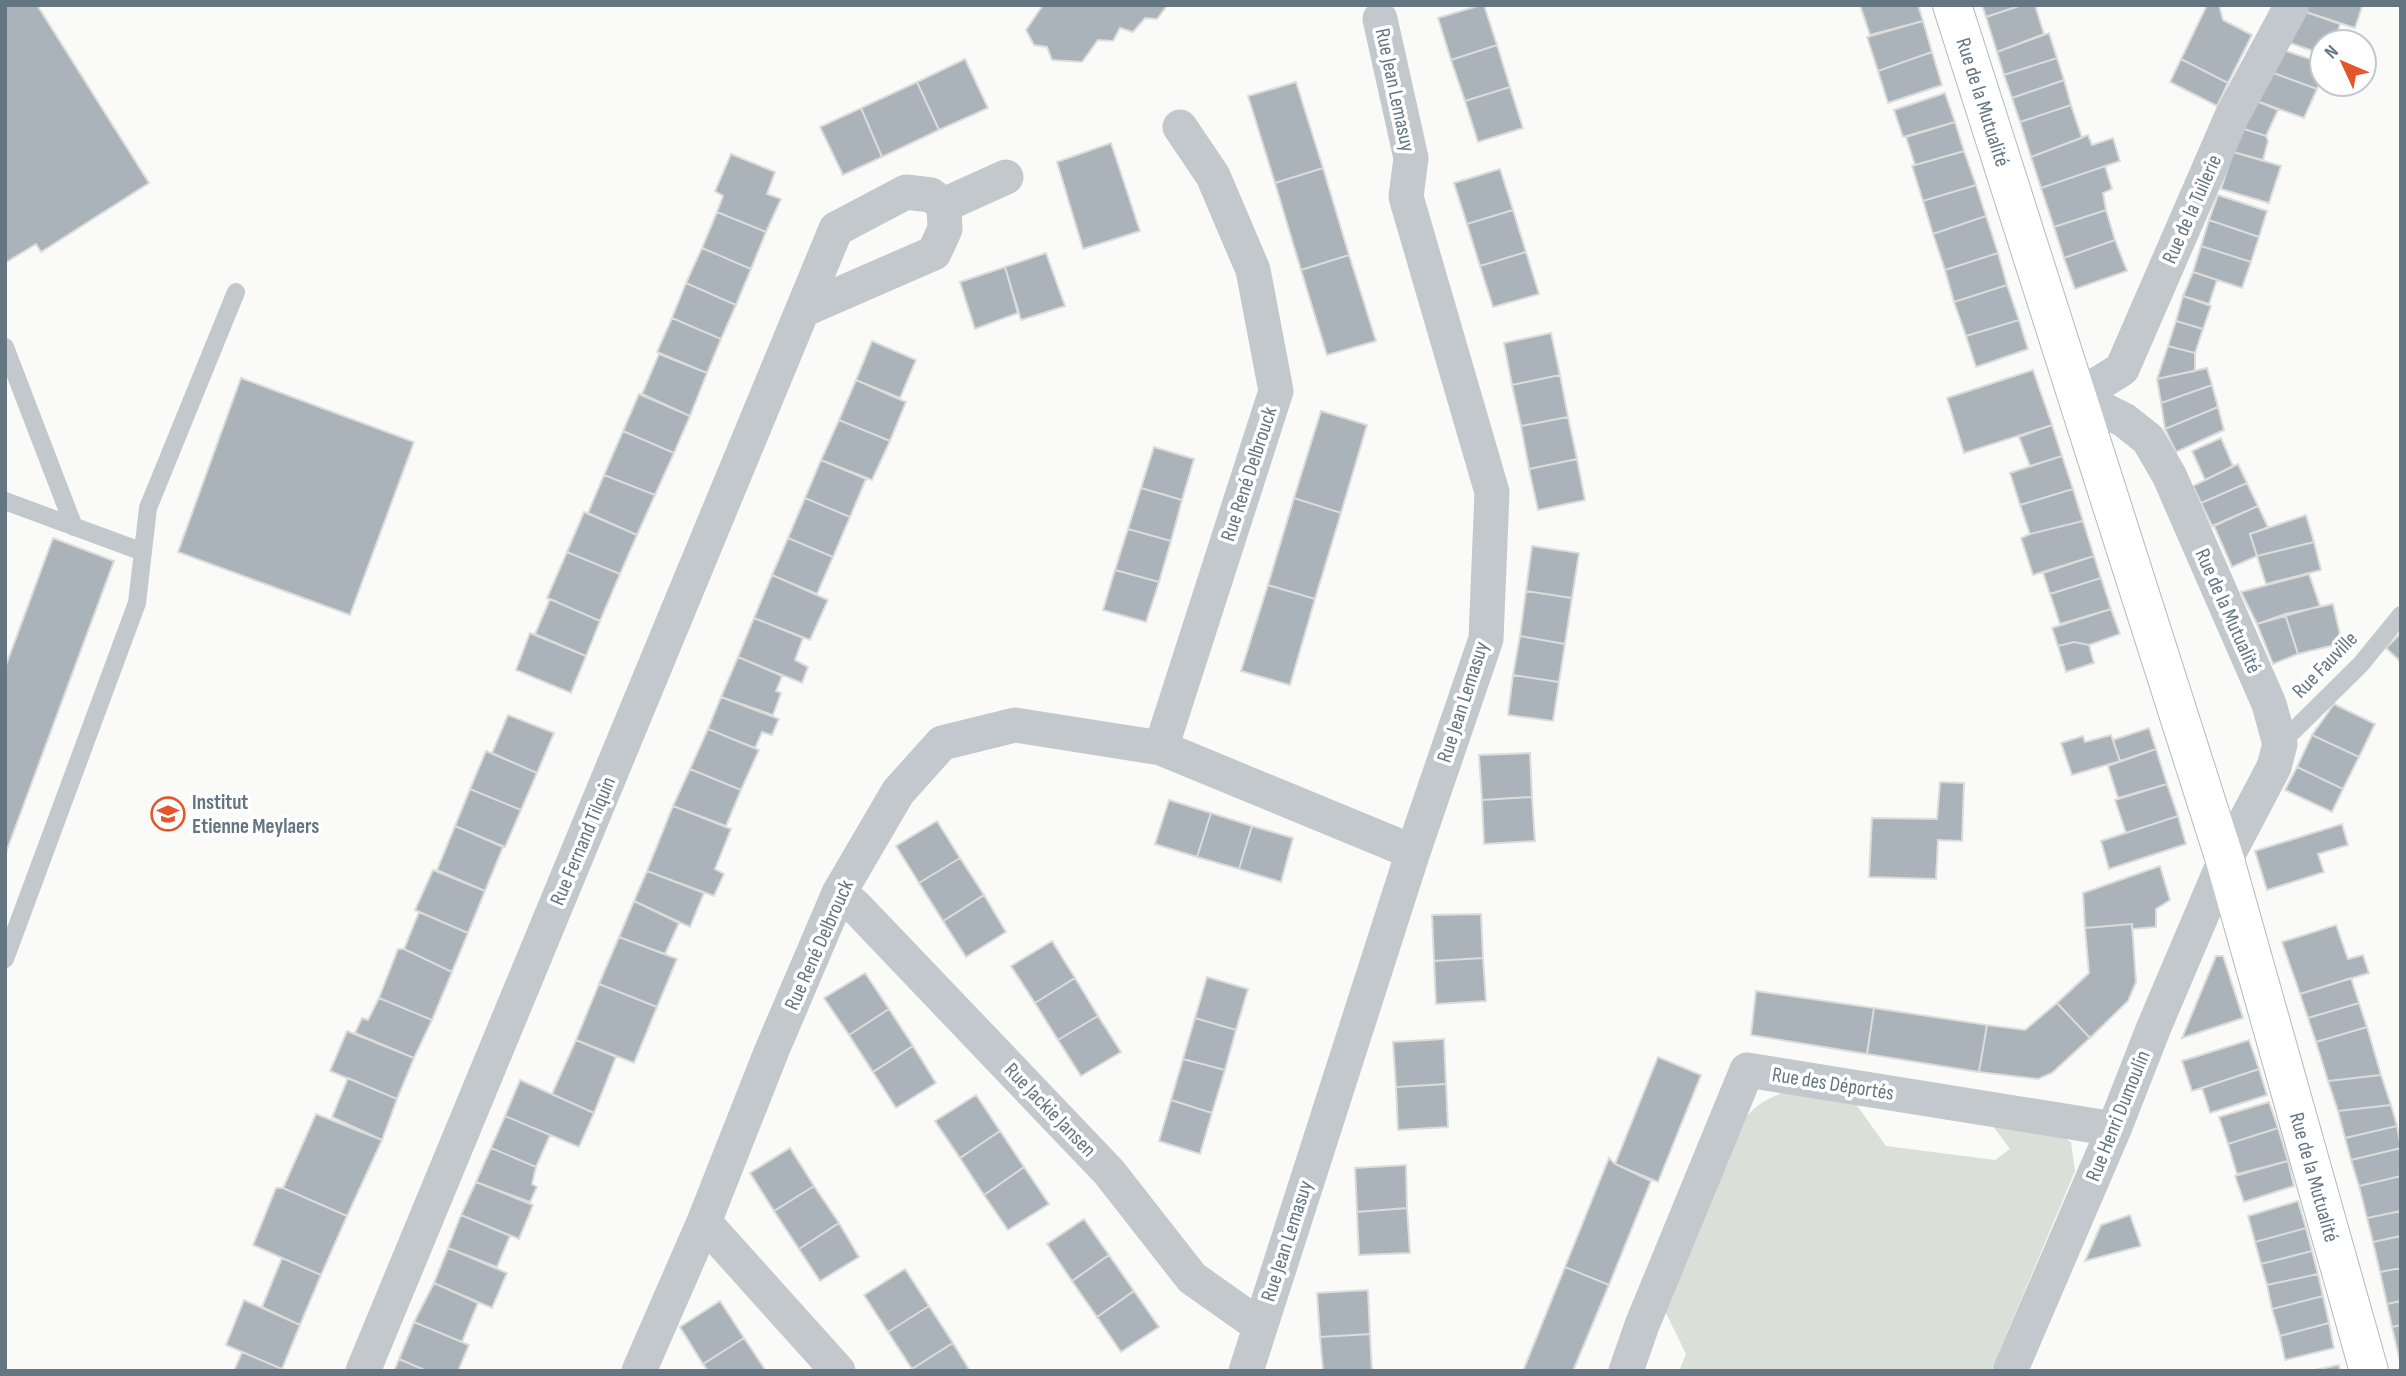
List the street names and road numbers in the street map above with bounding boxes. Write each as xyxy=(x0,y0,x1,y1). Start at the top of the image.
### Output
street label: Rue Jean Lemasuy xyxy=(1370,26,1420,154)
street label: Rue de la Mutualité xyxy=(1951,35,2015,170)
street label: Rue de la Tuilerie xyxy=(2157,151,2227,267)
street label: Rue René Delbrouck xyxy=(1215,404,1283,544)
street label: Rue de la Mutualité xyxy=(2189,545,2267,677)
street label: Rue Fauville xyxy=(2287,626,2363,704)
street label: Rue Jean Lemasuy xyxy=(1432,639,1494,765)
street label: Rue Fernand Tilquin xyxy=(545,773,621,909)
street label: Rue René Delbrouck xyxy=(779,876,859,1014)
street label: Rue Henri Dumoulin xyxy=(2080,1047,2156,1185)
street label: Rue Jackie Jansen xyxy=(999,1058,1101,1162)
street label: Rue des Déportés xyxy=(1770,1062,1896,1106)
street label: Rue de la Mutualité xyxy=(2284,1109,2345,1245)
street label: Rue Jean Lemasuy xyxy=(1256,1178,1318,1304)

